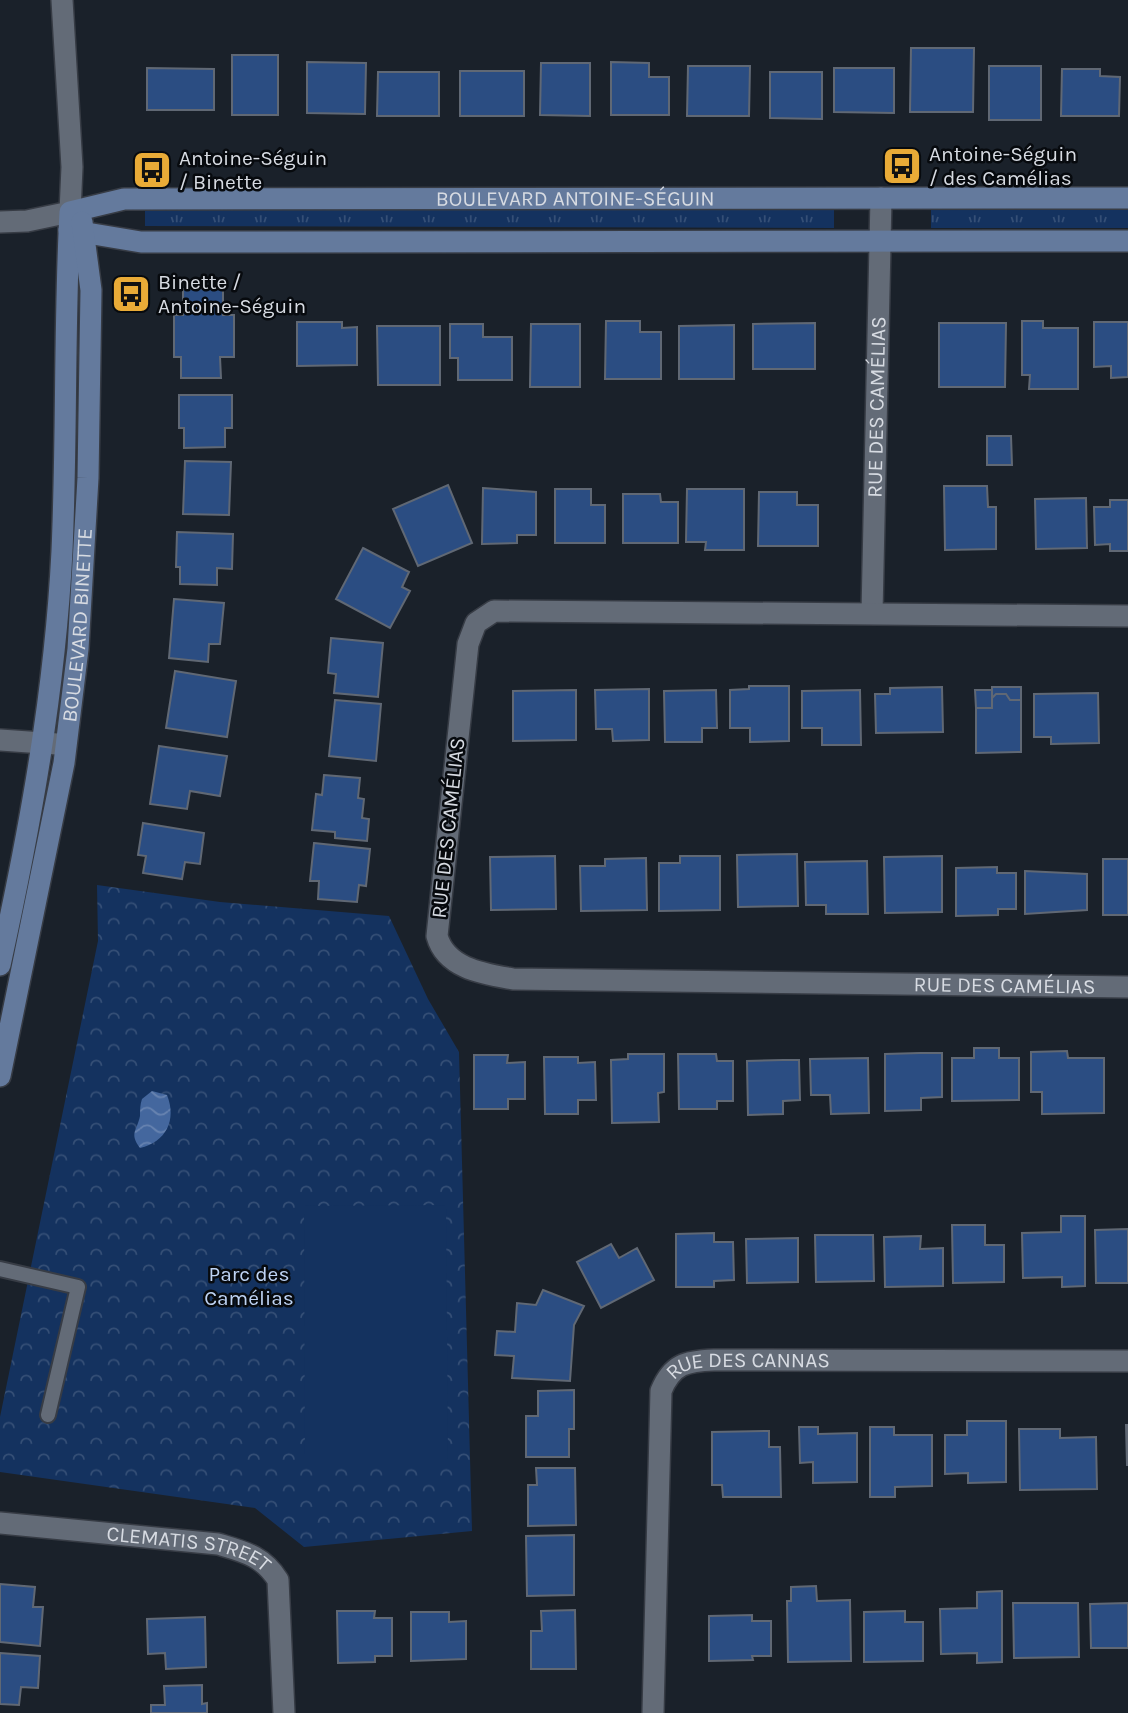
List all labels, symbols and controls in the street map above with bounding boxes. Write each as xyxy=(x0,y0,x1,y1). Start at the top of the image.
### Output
place label: Antoine-Séguin / des Camélias xyxy=(929,142,1077,190)
bus stop icon: Antoine-Séguin / des Camélias xyxy=(881,145,923,187)
place label: Antoine-Séguin / Binette xyxy=(179,146,327,194)
bus stop icon: Antoine-Séguin / Binette xyxy=(131,149,173,191)
street label: BOULEVARD ANTOINE-SÉGUIN xyxy=(436,186,715,211)
place label: Binette / Antoine-Séguin xyxy=(158,270,306,318)
bus stop icon: Binette / Antoine-Séguin xyxy=(110,273,152,315)
street label: RUE DES CAMÉLIAS xyxy=(862,316,890,498)
street label: BOULEVARD BINETTE xyxy=(57,527,97,724)
street label: RUE DES CAMÉLIAS xyxy=(427,736,469,920)
street label: RUE DES CAMÉLIAS xyxy=(914,972,1096,999)
park label: Parc des Camélias xyxy=(204,1262,294,1310)
street label: RUE DES CANNAS xyxy=(661,1348,830,1384)
street label: CLEMATIS STREET xyxy=(105,1521,276,1577)

